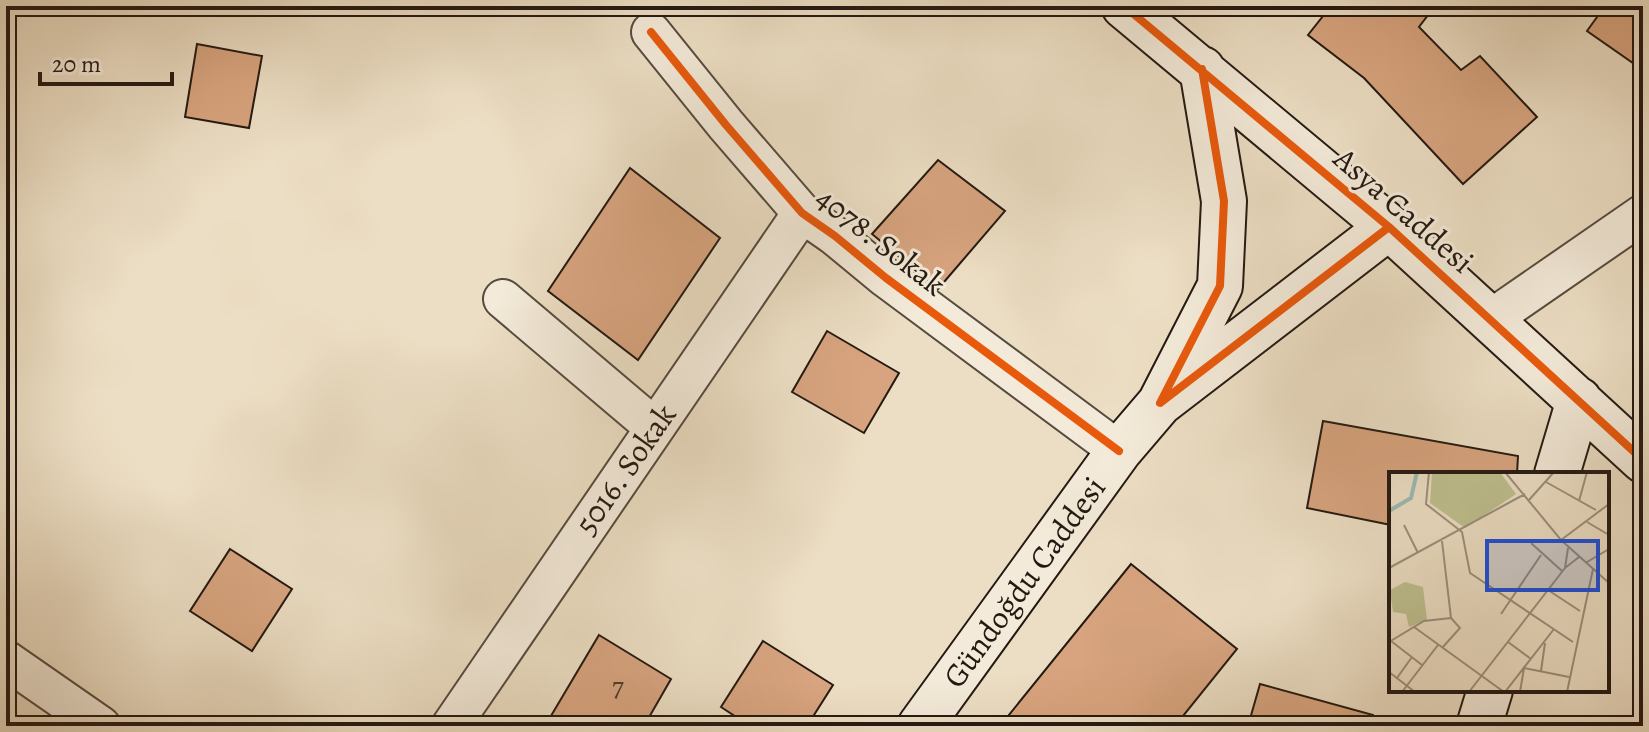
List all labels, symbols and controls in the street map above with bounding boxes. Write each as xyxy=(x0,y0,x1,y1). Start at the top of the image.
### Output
scale bar xyxy=(40,36,172,86)
text: 20 m xyxy=(52,48,101,80)
street label: Asya Caddesi xyxy=(1324,136,1483,283)
street label: 4078. Sokak xyxy=(807,176,955,306)
street label: 5016. Sokak xyxy=(564,395,686,543)
street label: Gündoğdu Caddesi xyxy=(932,468,1116,696)
inset map xyxy=(1389,472,1609,692)
house number: 7 xyxy=(612,668,624,706)

